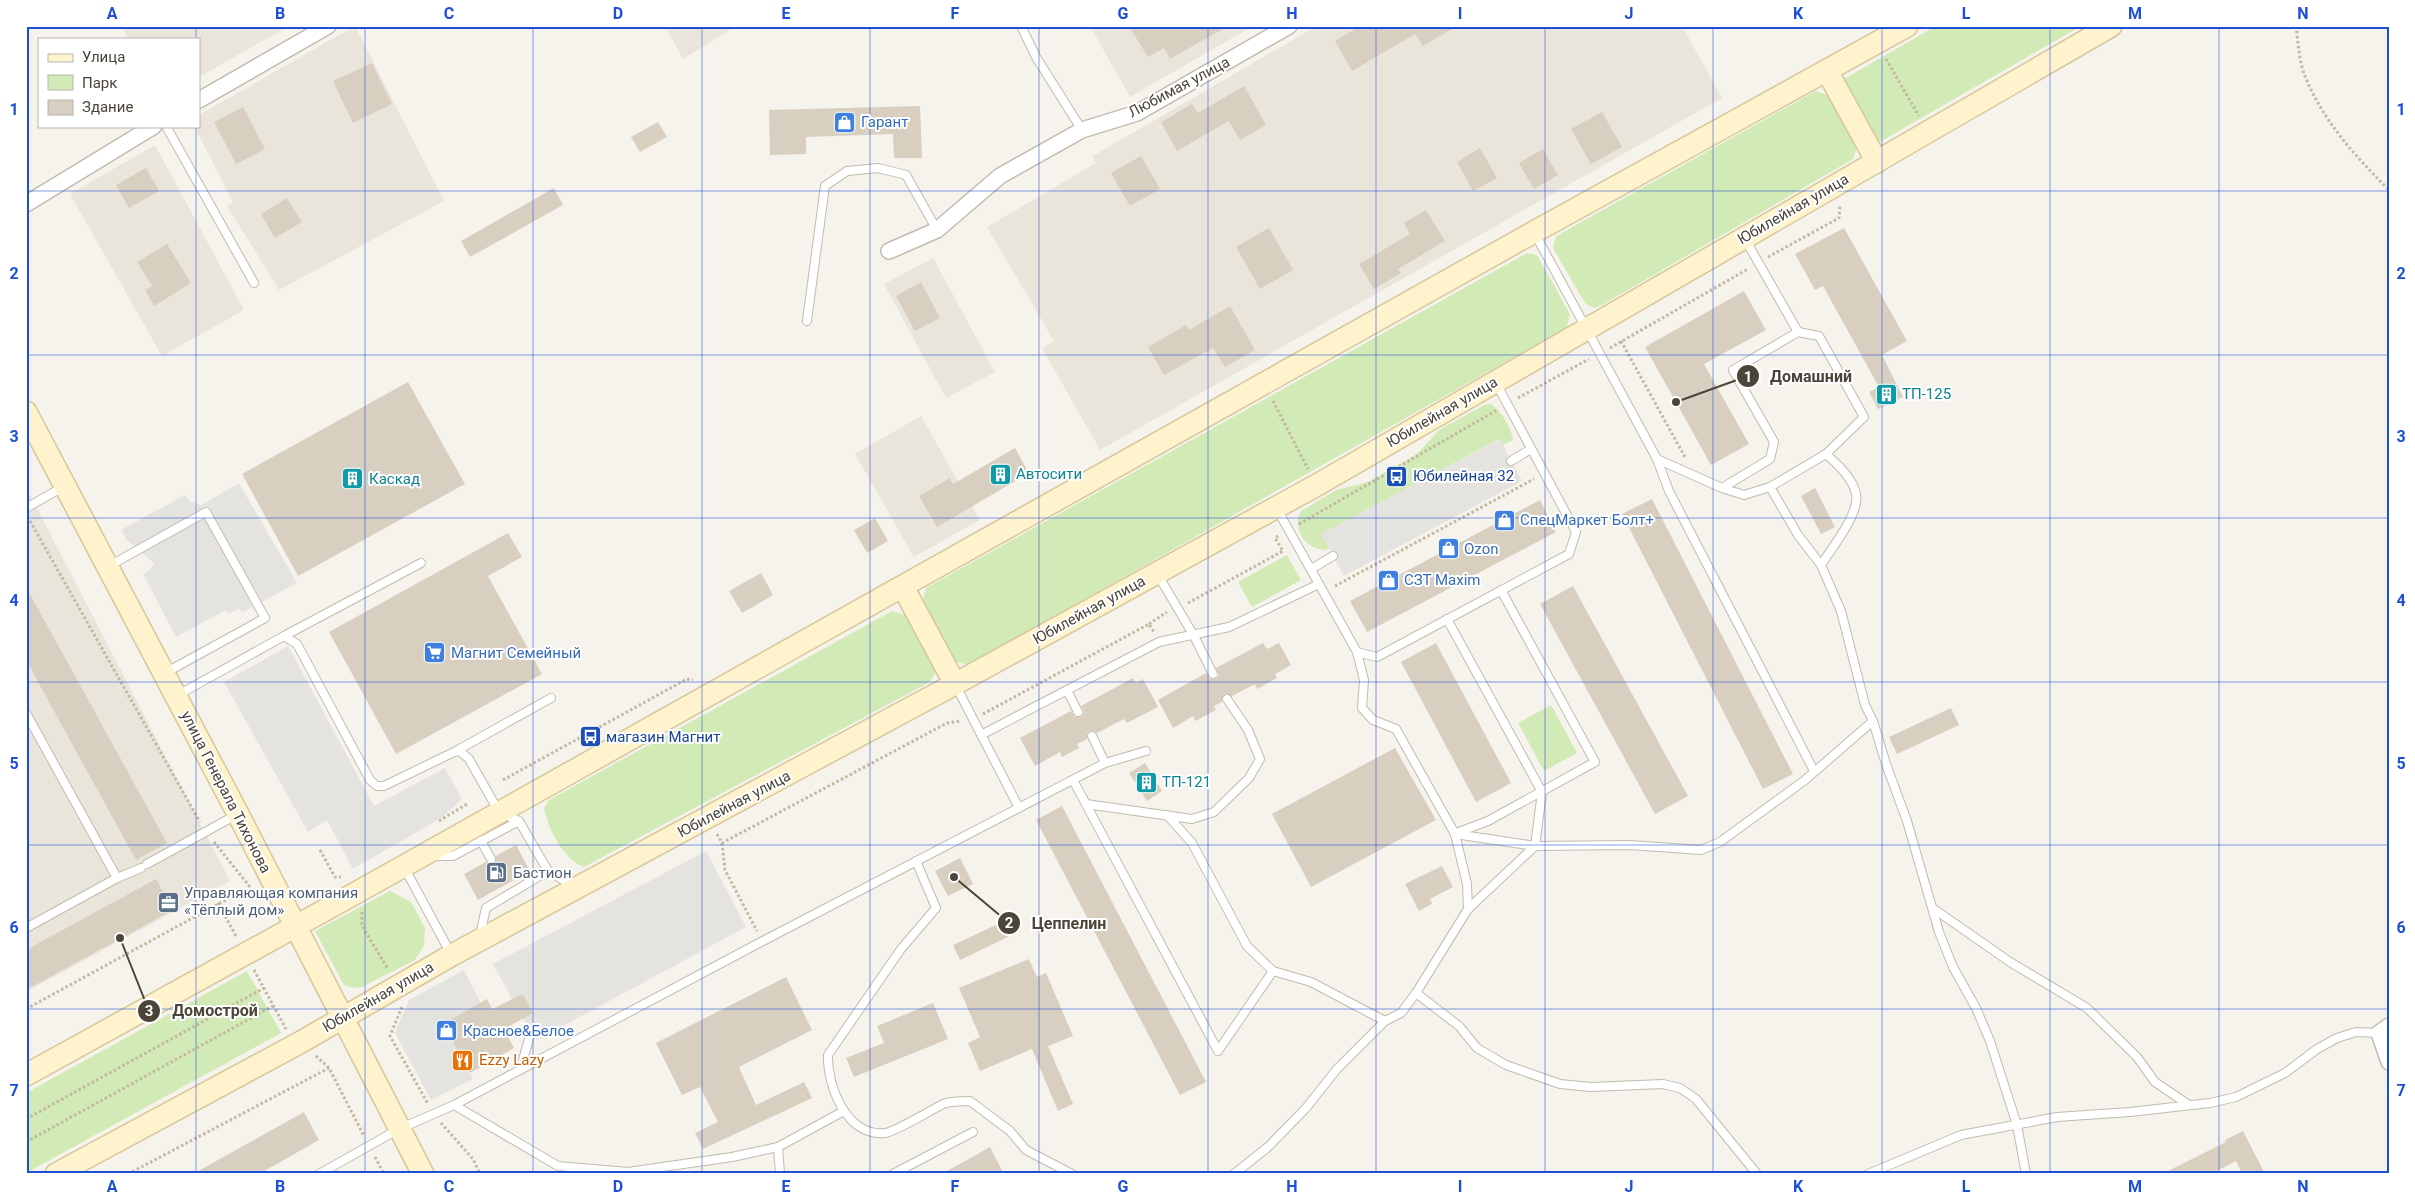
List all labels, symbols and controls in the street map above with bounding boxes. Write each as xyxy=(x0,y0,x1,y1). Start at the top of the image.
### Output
text: A xyxy=(107,4,118,23)
text: B xyxy=(275,4,285,23)
text: C xyxy=(444,4,454,23)
text: D xyxy=(613,4,623,23)
text: E xyxy=(782,4,791,23)
text: F xyxy=(951,4,960,23)
text: G xyxy=(1118,4,1129,23)
text: H xyxy=(1286,4,1298,23)
text: I xyxy=(1458,4,1462,23)
text: J xyxy=(1625,4,1633,23)
text: K xyxy=(1793,4,1804,23)
text: L xyxy=(1962,4,1971,23)
text: M xyxy=(2128,4,2142,23)
text: N xyxy=(2297,4,2309,23)
legend xyxy=(38,38,200,128)
text: Улица xyxy=(82,48,125,66)
street label: Любимая улица xyxy=(1125,53,1233,121)
text: Парк xyxy=(82,74,117,92)
text: Здание xyxy=(82,98,133,116)
text: 1 xyxy=(9,100,19,119)
text: 1 xyxy=(2396,100,2406,119)
shop icon: Гарант xyxy=(833,110,857,134)
place label: Гарант xyxy=(861,113,908,131)
street label: Юбилейная улица xyxy=(1734,170,1852,248)
text: 2 xyxy=(9,264,19,283)
text: 2 xyxy=(2396,264,2406,283)
callout: Домашний xyxy=(1735,361,1862,392)
text: Домашний xyxy=(1770,367,1852,386)
text: 1 xyxy=(1744,368,1752,386)
street label: Юбилейная улица xyxy=(1383,373,1501,451)
building icon: ТП-125 xyxy=(1874,382,1898,406)
place label: ТП-125 xyxy=(1902,385,1951,403)
text: 3 xyxy=(9,427,19,446)
text: 3 xyxy=(2396,427,2406,446)
building icon: Автосити xyxy=(988,462,1012,486)
bus stop icon: Юбилейная 32 xyxy=(1385,464,1409,488)
place label: Автосити xyxy=(1016,465,1082,483)
building icon: Каскад xyxy=(341,467,365,491)
place label: Юбилейная 32 xyxy=(1413,467,1514,485)
place label: Каскад xyxy=(369,470,420,488)
shop icon: СпецМаркет Болт+ xyxy=(1492,508,1516,532)
place label: СпецМаркет Болт+ xyxy=(1520,511,1654,529)
shop icon: Ozon xyxy=(1436,537,1460,561)
place label: Ozon xyxy=(1464,540,1498,558)
shop icon: СЗТ Maxim xyxy=(1376,568,1400,592)
place label: СЗТ Maxim xyxy=(1404,571,1480,589)
street label: Юбилейная улица xyxy=(1030,572,1148,648)
text: 4 xyxy=(9,591,19,610)
text: 4 xyxy=(2396,591,2406,610)
supermarket icon: Магнит Семейный xyxy=(423,641,447,665)
place label: Магнит Семейный xyxy=(451,644,581,662)
street label: улица Генерала Тихонова xyxy=(177,708,275,876)
bus stop icon: магазин Магнит xyxy=(578,725,602,749)
place label: магазин Магнит xyxy=(606,728,720,746)
text: 5 xyxy=(9,754,19,773)
text: 5 xyxy=(2396,754,2406,773)
street label: Юбилейная улица xyxy=(674,767,794,841)
building icon: ТП-121 xyxy=(1134,770,1158,794)
place label: ТП-121 xyxy=(1162,773,1211,791)
fuel station icon: Бастион xyxy=(485,861,509,885)
place label: Бастион xyxy=(513,864,572,882)
place label: Управляющая компания «Тёплый дом» xyxy=(184,884,358,919)
office icon: Управляющая компания «Тёплый дом» xyxy=(156,890,180,914)
callout: Цеппелин xyxy=(996,907,1116,938)
text: 2 xyxy=(1005,914,1014,932)
text: Цеппелин xyxy=(1032,914,1106,933)
text: 6 xyxy=(9,918,19,937)
text: 6 xyxy=(2396,918,2406,937)
street label: Юбилейная улица xyxy=(319,958,437,1036)
callout: Домострой xyxy=(137,995,268,1026)
text: Домострой xyxy=(172,1001,258,1020)
text: 3 xyxy=(145,1002,153,1020)
shop icon: Красное&Белое xyxy=(435,1019,459,1043)
place label: Красное&Белое xyxy=(463,1022,574,1040)
restaurant icon: Ezzy Lazy xyxy=(451,1048,475,1072)
place label: Ezzy Lazy xyxy=(479,1051,544,1069)
text: 7 xyxy=(9,1081,19,1100)
text: 7 xyxy=(2396,1081,2406,1100)
text: A xyxy=(107,1177,118,1196)
text: B xyxy=(275,1177,285,1196)
text: C xyxy=(444,1177,454,1196)
text: D xyxy=(613,1177,623,1196)
text: E xyxy=(782,1177,791,1196)
text: F xyxy=(951,1177,960,1196)
text: G xyxy=(1118,1177,1129,1196)
text: H xyxy=(1286,1177,1298,1196)
text: I xyxy=(1458,1177,1462,1196)
text: J xyxy=(1625,1177,1633,1196)
text: K xyxy=(1793,1177,1804,1196)
text: L xyxy=(1962,1177,1971,1196)
text: M xyxy=(2128,1177,2142,1196)
text: N xyxy=(2297,1177,2309,1196)

